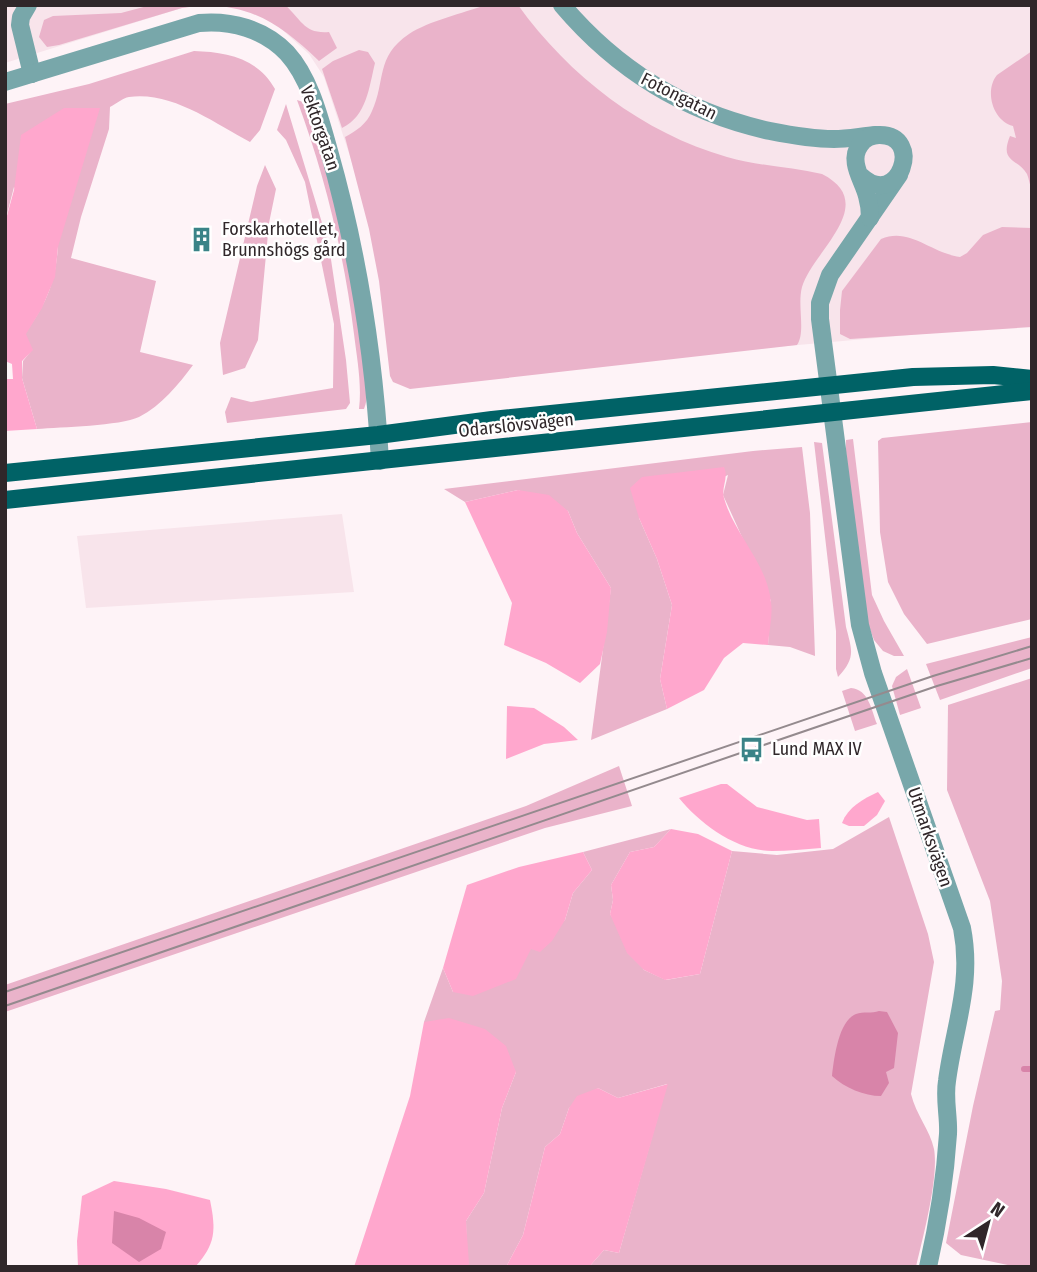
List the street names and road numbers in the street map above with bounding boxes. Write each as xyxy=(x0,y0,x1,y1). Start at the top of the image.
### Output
street label: Fotongatan xyxy=(637,68,721,124)
street label: Vektorgatan xyxy=(295,83,345,173)
street label: Odarslövsvägen xyxy=(457,408,575,442)
street label: Utmarksvägen xyxy=(903,784,957,890)

